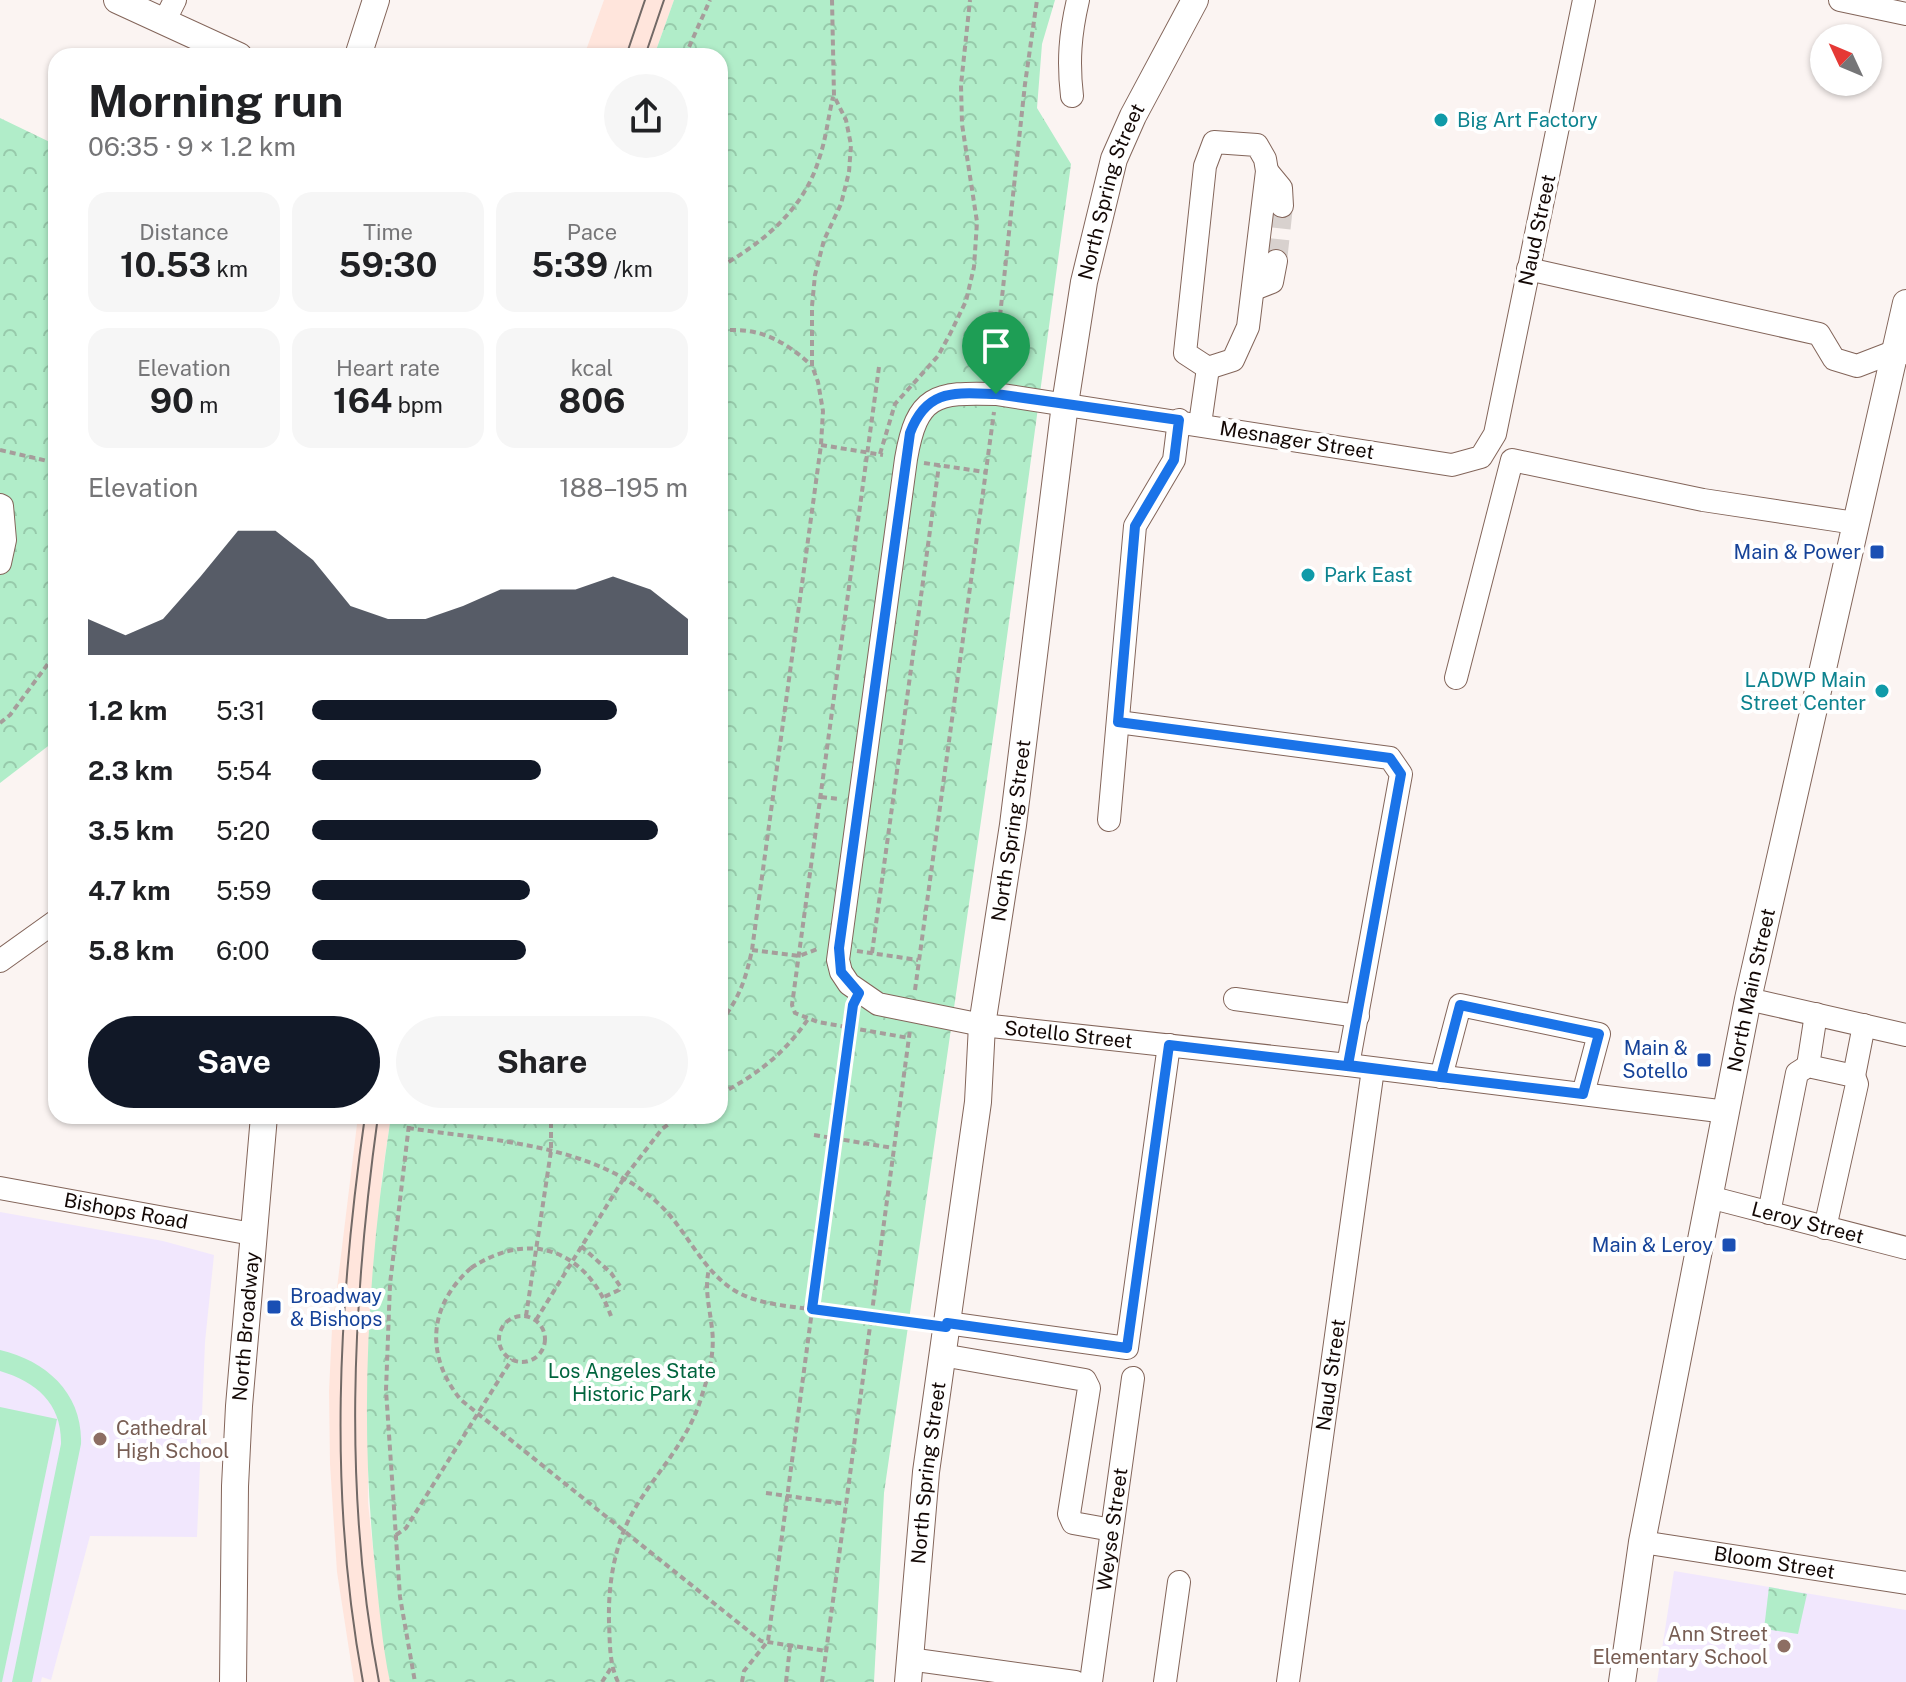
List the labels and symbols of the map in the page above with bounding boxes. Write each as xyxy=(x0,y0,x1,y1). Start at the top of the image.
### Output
north arrow xyxy=(1810,24,1882,96)
street label: North Spring Street xyxy=(1073,99,1150,282)
place label: Big Art Factory xyxy=(1457,108,1598,132)
marker: Big Art Factory xyxy=(1432,111,1450,129)
street label: Naud Street xyxy=(1514,172,1560,288)
pin xyxy=(962,312,1030,394)
street label: Mesnager Street xyxy=(1218,416,1376,464)
place label: Main & Power xyxy=(1734,540,1861,564)
marker: Main & Power xyxy=(1868,543,1886,561)
place label: Park East xyxy=(1324,563,1412,587)
marker: Park East xyxy=(1299,566,1317,584)
place label: LADWP Main Street Center xyxy=(1740,668,1866,715)
marker: LADWP Main Street Center xyxy=(1873,682,1891,700)
street label: North Spring Street xyxy=(986,738,1035,923)
street label: North Main Street xyxy=(1722,906,1780,1074)
street label: Sotello Street xyxy=(1003,1016,1134,1053)
place label: Main & Sotello xyxy=(1622,1036,1688,1083)
marker: Main & Sotello xyxy=(1695,1051,1713,1069)
street label: Bishops Road xyxy=(62,1188,190,1234)
street label: Leroy Street xyxy=(1749,1196,1867,1249)
place label: Main & Leroy xyxy=(1592,1233,1713,1257)
marker: Main & Leroy xyxy=(1720,1236,1738,1254)
street label: North Broadway xyxy=(227,1250,264,1402)
place label: Broadway & Bishops xyxy=(290,1284,382,1331)
marker: Broadway & Bishops xyxy=(265,1298,283,1316)
street label: Naud Street xyxy=(1311,1317,1350,1433)
park label: Los Angeles State Historic Park xyxy=(548,1359,716,1406)
street label: North Spring Street xyxy=(906,1380,951,1565)
place label: Cathedral High School xyxy=(116,1416,229,1463)
marker: Cathedral High School xyxy=(91,1430,109,1448)
street label: Weyse Street xyxy=(1092,1466,1132,1593)
street label: Bloom Street xyxy=(1712,1541,1837,1584)
place label: Ann Street Elementary School xyxy=(1593,1622,1768,1669)
marker: Ann Street Elementary School xyxy=(1775,1637,1793,1655)

